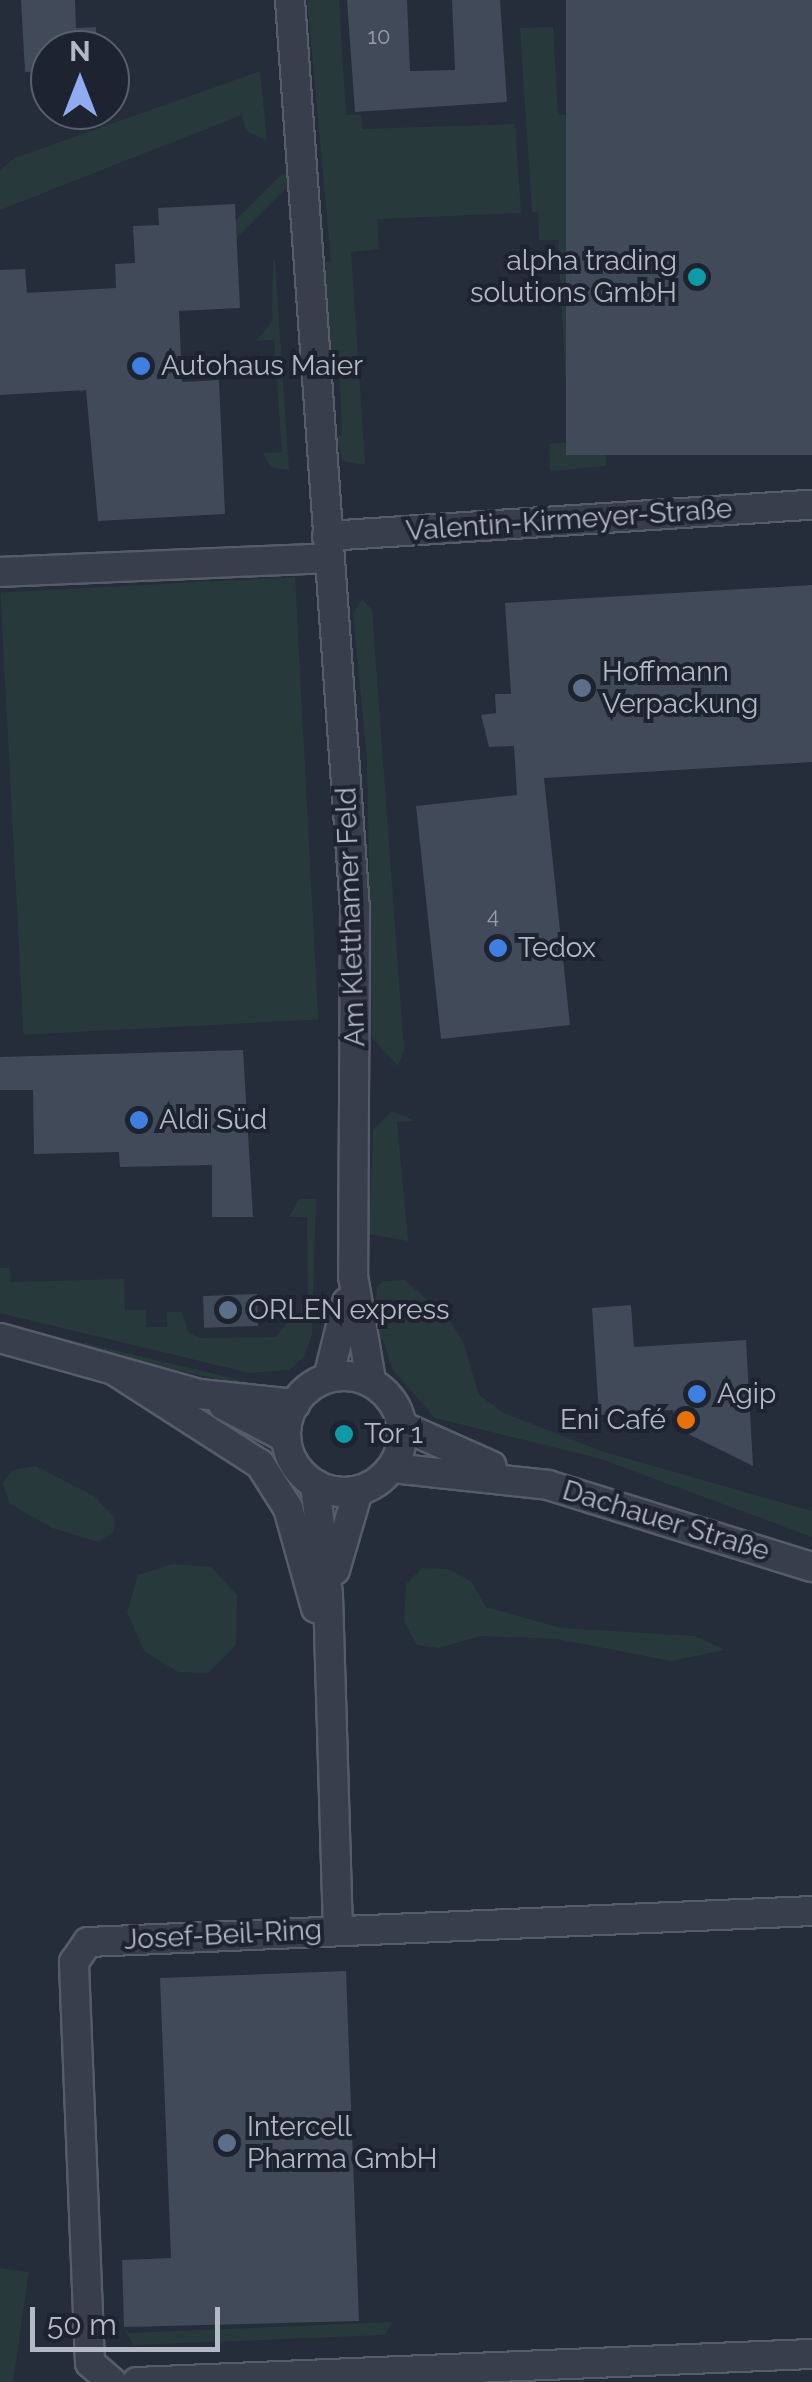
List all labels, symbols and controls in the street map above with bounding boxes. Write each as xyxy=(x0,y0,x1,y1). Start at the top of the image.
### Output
house number: 10 xyxy=(368,24,390,50)
north arrow xyxy=(30,30,130,130)
text: N xyxy=(69,35,91,68)
place label: alpha trading solutions GmbH xyxy=(470,244,677,310)
marker: alpha trading solutions GmbH xyxy=(686,266,708,288)
place label: Autohaus Maier xyxy=(161,349,363,383)
marker: Autohaus Maier xyxy=(130,355,152,377)
street label: Valentin-Kirmeyer-Straße xyxy=(405,492,733,548)
place label: Hoffmann Verpackung xyxy=(602,655,758,721)
marker: Hoffmann Verpackung xyxy=(571,677,593,699)
street label: Am Kletthamer Feld xyxy=(330,786,372,1048)
house number: 4 xyxy=(487,903,499,929)
place label: Tedox xyxy=(518,931,596,965)
marker: Tedox xyxy=(487,937,509,959)
place label: Aldi Süd xyxy=(159,1103,267,1137)
marker: Aldi Süd xyxy=(128,1109,150,1131)
place label: ORLEN express xyxy=(248,1293,450,1327)
marker: ORLEN express xyxy=(217,1299,239,1321)
place label: Agip xyxy=(717,1377,776,1411)
marker: Agip xyxy=(686,1383,708,1405)
place label: Eni Café xyxy=(560,1403,666,1437)
marker: Eni Café xyxy=(675,1409,697,1431)
place label: Tor 1 xyxy=(364,1417,424,1451)
marker: Tor 1 xyxy=(333,1423,355,1445)
street label: Dachauer Straße xyxy=(558,1473,774,1569)
street label: Josef-Beil-Ring xyxy=(123,1913,323,1957)
place label: Intercell Pharma GmbH xyxy=(247,2110,437,2176)
marker: Intercell Pharma GmbH xyxy=(216,2132,238,2154)
scale bar xyxy=(35,2287,225,2349)
text: 50 m xyxy=(47,2307,117,2342)

